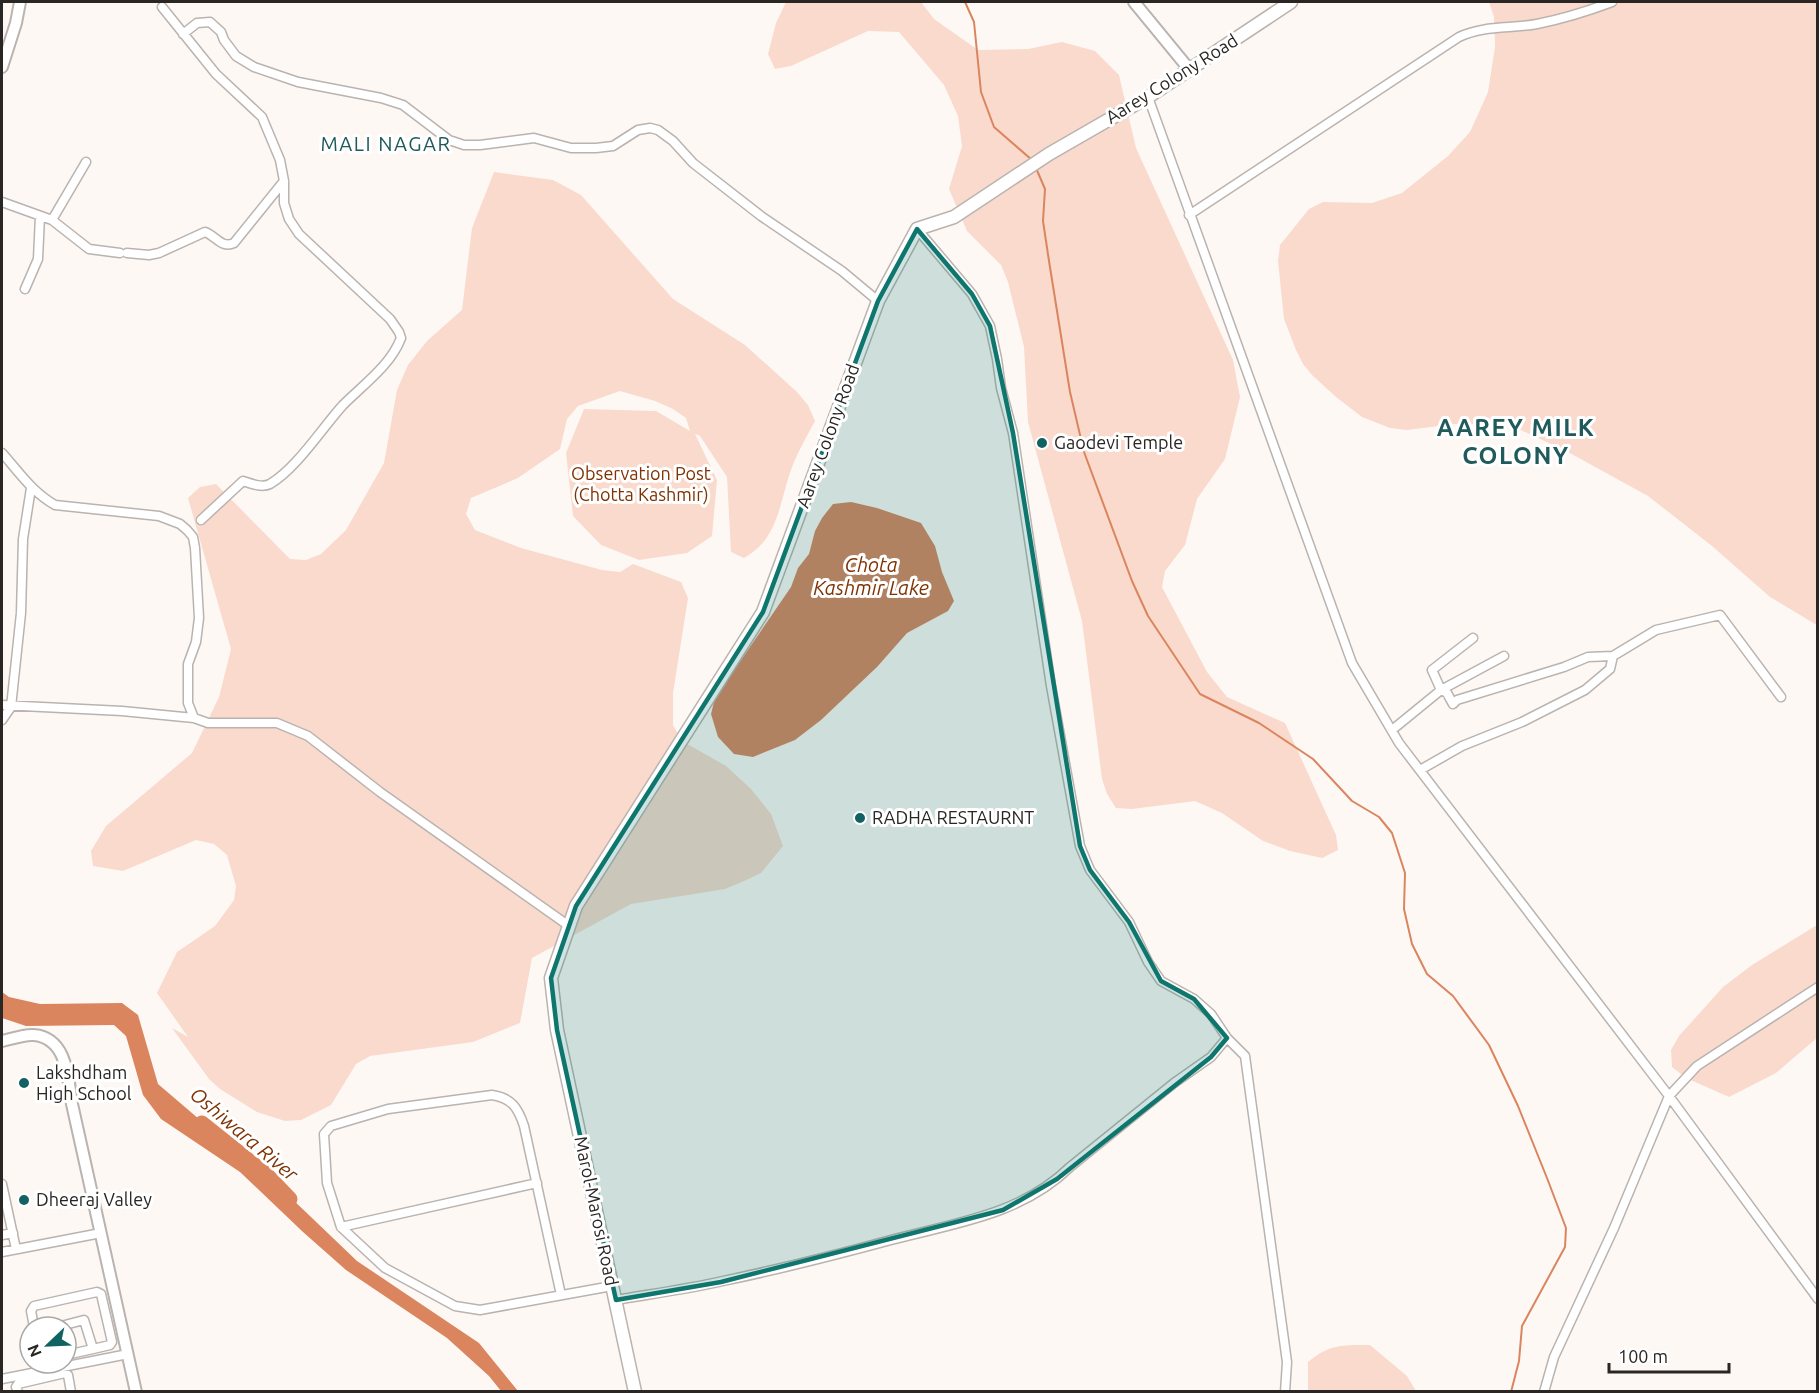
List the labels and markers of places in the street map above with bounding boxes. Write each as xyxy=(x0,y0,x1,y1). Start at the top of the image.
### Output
place label: Gaodevi Temple xyxy=(1054,432,1183,452)
marker: Gaodevi Temple xyxy=(1035,436,1049,450)
place label: RADHA RESTAURNT xyxy=(872,807,1034,827)
marker: RADHA RESTAURNT xyxy=(853,811,867,825)
place label: Lakshdham High School xyxy=(36,1062,132,1103)
marker: Lakshdham High School xyxy=(17,1076,31,1090)
place label: Dheeraj Valley xyxy=(36,1189,152,1209)
marker: Dheeraj Valley xyxy=(17,1193,31,1207)

